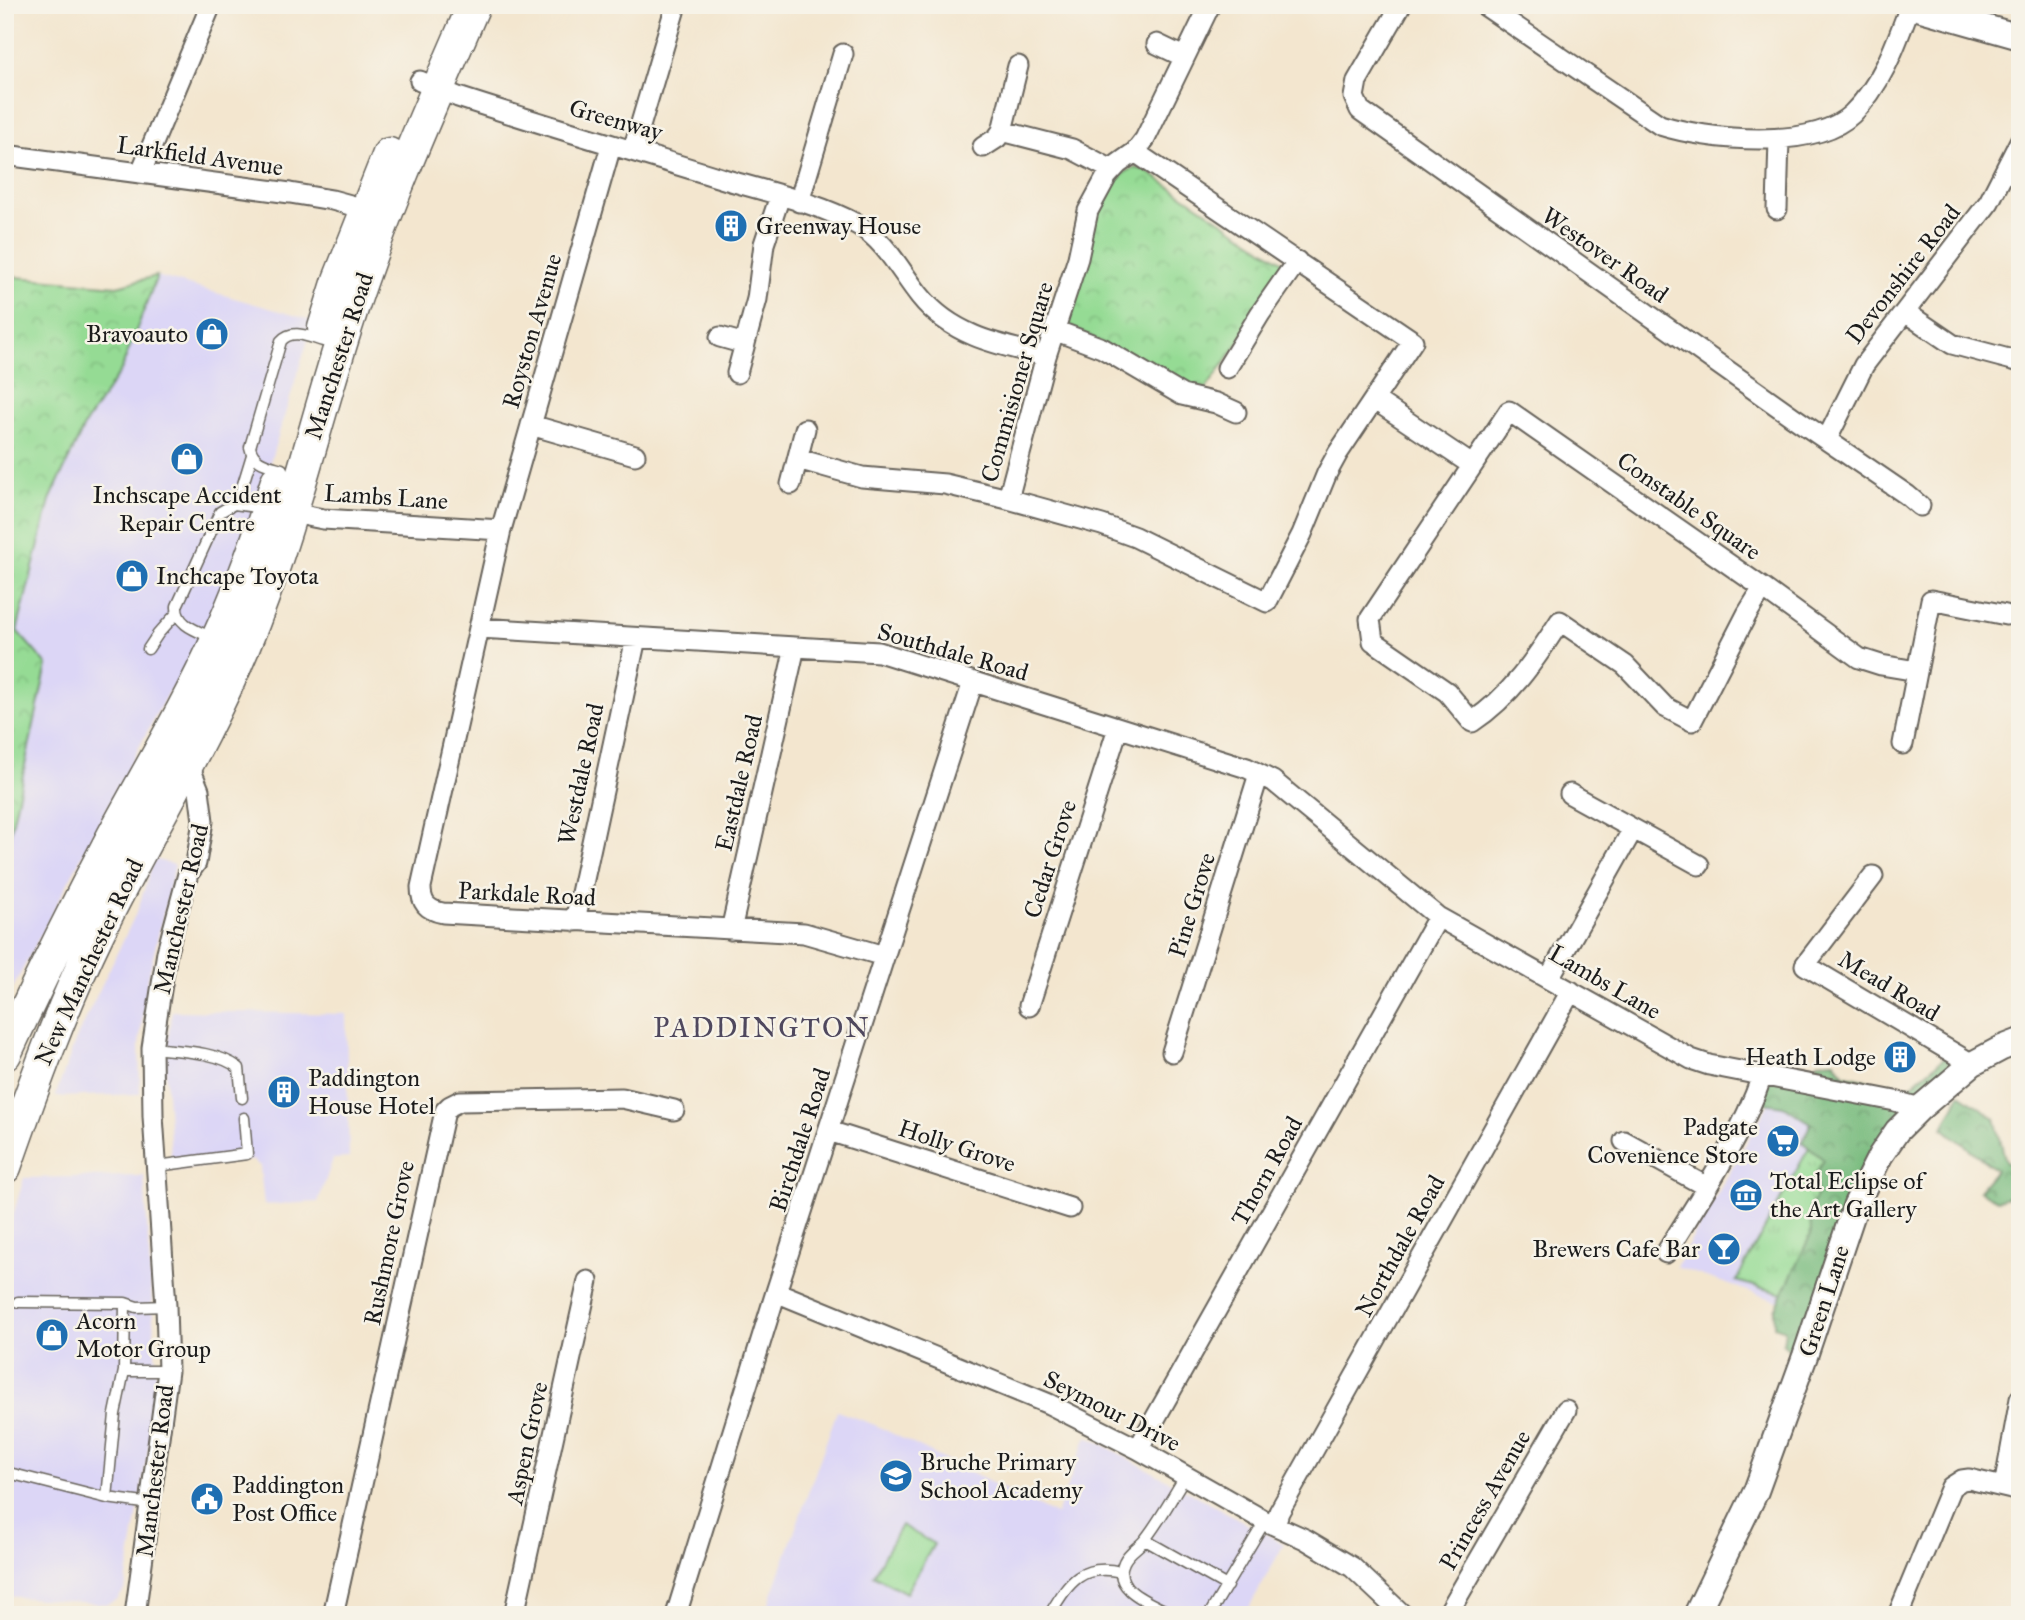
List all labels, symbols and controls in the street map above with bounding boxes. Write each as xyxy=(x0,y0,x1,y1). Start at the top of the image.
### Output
street label: Greenway xyxy=(566,92,667,148)
street label: Larkfield Avenue xyxy=(115,129,285,183)
street label: Devonshire Road xyxy=(1839,198,1967,350)
street label: Westover Road xyxy=(1536,200,1674,310)
building icon: Greenway House xyxy=(712,207,750,245)
place label: Greenway House xyxy=(756,211,921,241)
street label: Royston Avenue xyxy=(496,250,568,412)
street label: Manchester Road xyxy=(298,269,380,443)
street label: Commisioner Square xyxy=(974,278,1060,486)
shop icon: Bravoauto xyxy=(193,315,231,353)
place label: Bravoauto xyxy=(86,319,188,349)
shop icon: Inchscape Accident Repair Centre xyxy=(168,440,206,478)
street label: Constable Square xyxy=(1611,445,1767,567)
street label: Lambs Lane xyxy=(323,478,449,516)
place label: Inchscape Accident Repair Centre xyxy=(92,480,282,538)
shop icon: Inchcape Toyota xyxy=(113,557,151,595)
place label: Inchcape Toyota xyxy=(156,561,319,591)
street label: Southdale Road xyxy=(874,616,1032,688)
street label: Westdale Road xyxy=(551,700,611,848)
street label: Eastdale Road xyxy=(709,712,769,854)
street label: Cedar Grove xyxy=(1017,796,1083,922)
street label: Manchester Road xyxy=(147,821,215,997)
street label: Pine Grove xyxy=(1162,849,1222,961)
street label: New Manchester Road xyxy=(28,854,150,1070)
street label: Parkdale Road xyxy=(457,875,597,913)
street label: Lambs Lane xyxy=(1544,938,1666,1026)
street label: Mead Road xyxy=(1833,944,1945,1028)
district label: PADDINGTON xyxy=(653,1010,871,1045)
building icon: Heath Lodge xyxy=(1881,1038,1919,1076)
place label: Heath Lodge xyxy=(1745,1042,1876,1072)
place label: Paddington House Hotel xyxy=(308,1063,436,1121)
street label: Birchdale Road xyxy=(763,1064,837,1216)
building icon: Paddington House Hotel xyxy=(265,1073,303,1111)
street label: Thorn Road xyxy=(1225,1111,1309,1231)
place label: Padgate Covenience Store xyxy=(1587,1112,1758,1170)
street label: Holly Grove xyxy=(895,1113,1019,1179)
supermarket icon: Padgate Covenience Store xyxy=(1764,1122,1802,1160)
street label: Rushmore Grove xyxy=(357,1158,421,1328)
place label: Total Eclipse of the Art Gallery xyxy=(1770,1166,1928,1224)
street label: Northdale Road xyxy=(1349,1170,1451,1322)
museum icon: Total Eclipse of the Art Gallery xyxy=(1727,1176,1765,1214)
bar icon: Brewers Cafe Bar xyxy=(1705,1230,1743,1268)
place label: Brewers Cafe Bar xyxy=(1532,1234,1700,1264)
street label: Green Lane xyxy=(1792,1242,1856,1360)
place label: Acorn Motor Group xyxy=(75,1306,211,1364)
shop icon: Acorn Motor Group xyxy=(33,1316,71,1354)
street label: Seymour Drive xyxy=(1038,1364,1186,1458)
street label: Aspen Grove xyxy=(499,1379,555,1508)
street label: Manchester Road xyxy=(130,1383,180,1559)
street label: Princess Avenue xyxy=(1433,1424,1537,1576)
place label: Bruche Primary School Academy xyxy=(920,1447,1083,1505)
school or university icon: Bruche Primary School Academy xyxy=(877,1457,915,1495)
place label: Paddington Post Office xyxy=(232,1470,344,1528)
public building icon: Paddington Post Office xyxy=(188,1480,226,1518)

